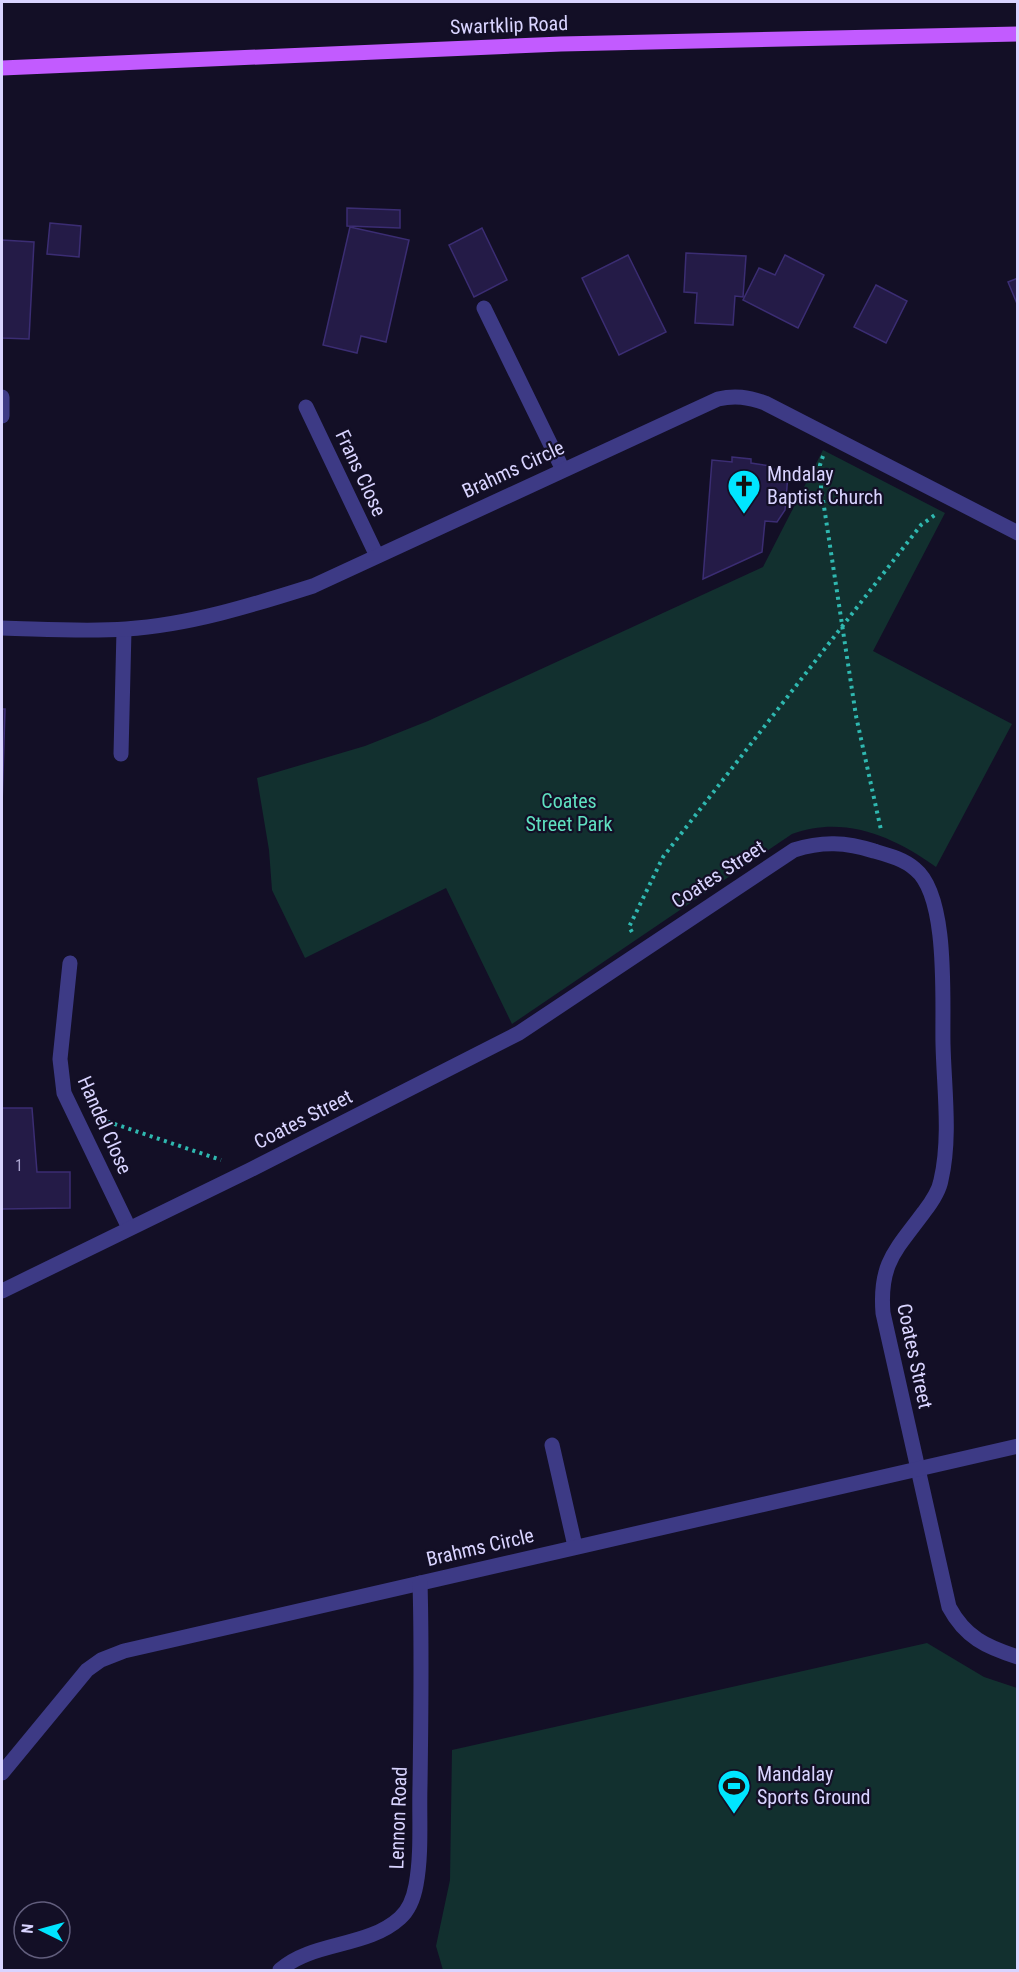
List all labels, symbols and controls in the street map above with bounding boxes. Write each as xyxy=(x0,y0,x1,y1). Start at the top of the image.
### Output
street label: Swartklip Road xyxy=(449,11,569,39)
street label: Frans Close xyxy=(331,426,391,520)
street label: Brahms Circle xyxy=(458,435,568,503)
place label: Mndalay Baptist Church xyxy=(767,462,883,509)
church icon: Mndalay Baptist Church xyxy=(726,468,762,515)
park label: Coates Street Park xyxy=(525,789,613,836)
street label: Coates Street xyxy=(667,835,769,913)
street label: Handel Close xyxy=(73,1072,137,1178)
street label: Coates Street xyxy=(250,1084,356,1154)
house number: 1 xyxy=(15,1156,23,1175)
street label: Coates Street xyxy=(892,1301,938,1411)
street label: Brahms Circle xyxy=(424,1523,536,1571)
place label: Mandalay Sports Ground xyxy=(757,1762,871,1809)
street label: Lennon Road xyxy=(384,1766,412,1870)
sports icon: Mandalay Sports Ground xyxy=(716,1768,752,1815)
north arrow xyxy=(12,1900,72,1960)
text: N xyxy=(18,1923,37,1934)

